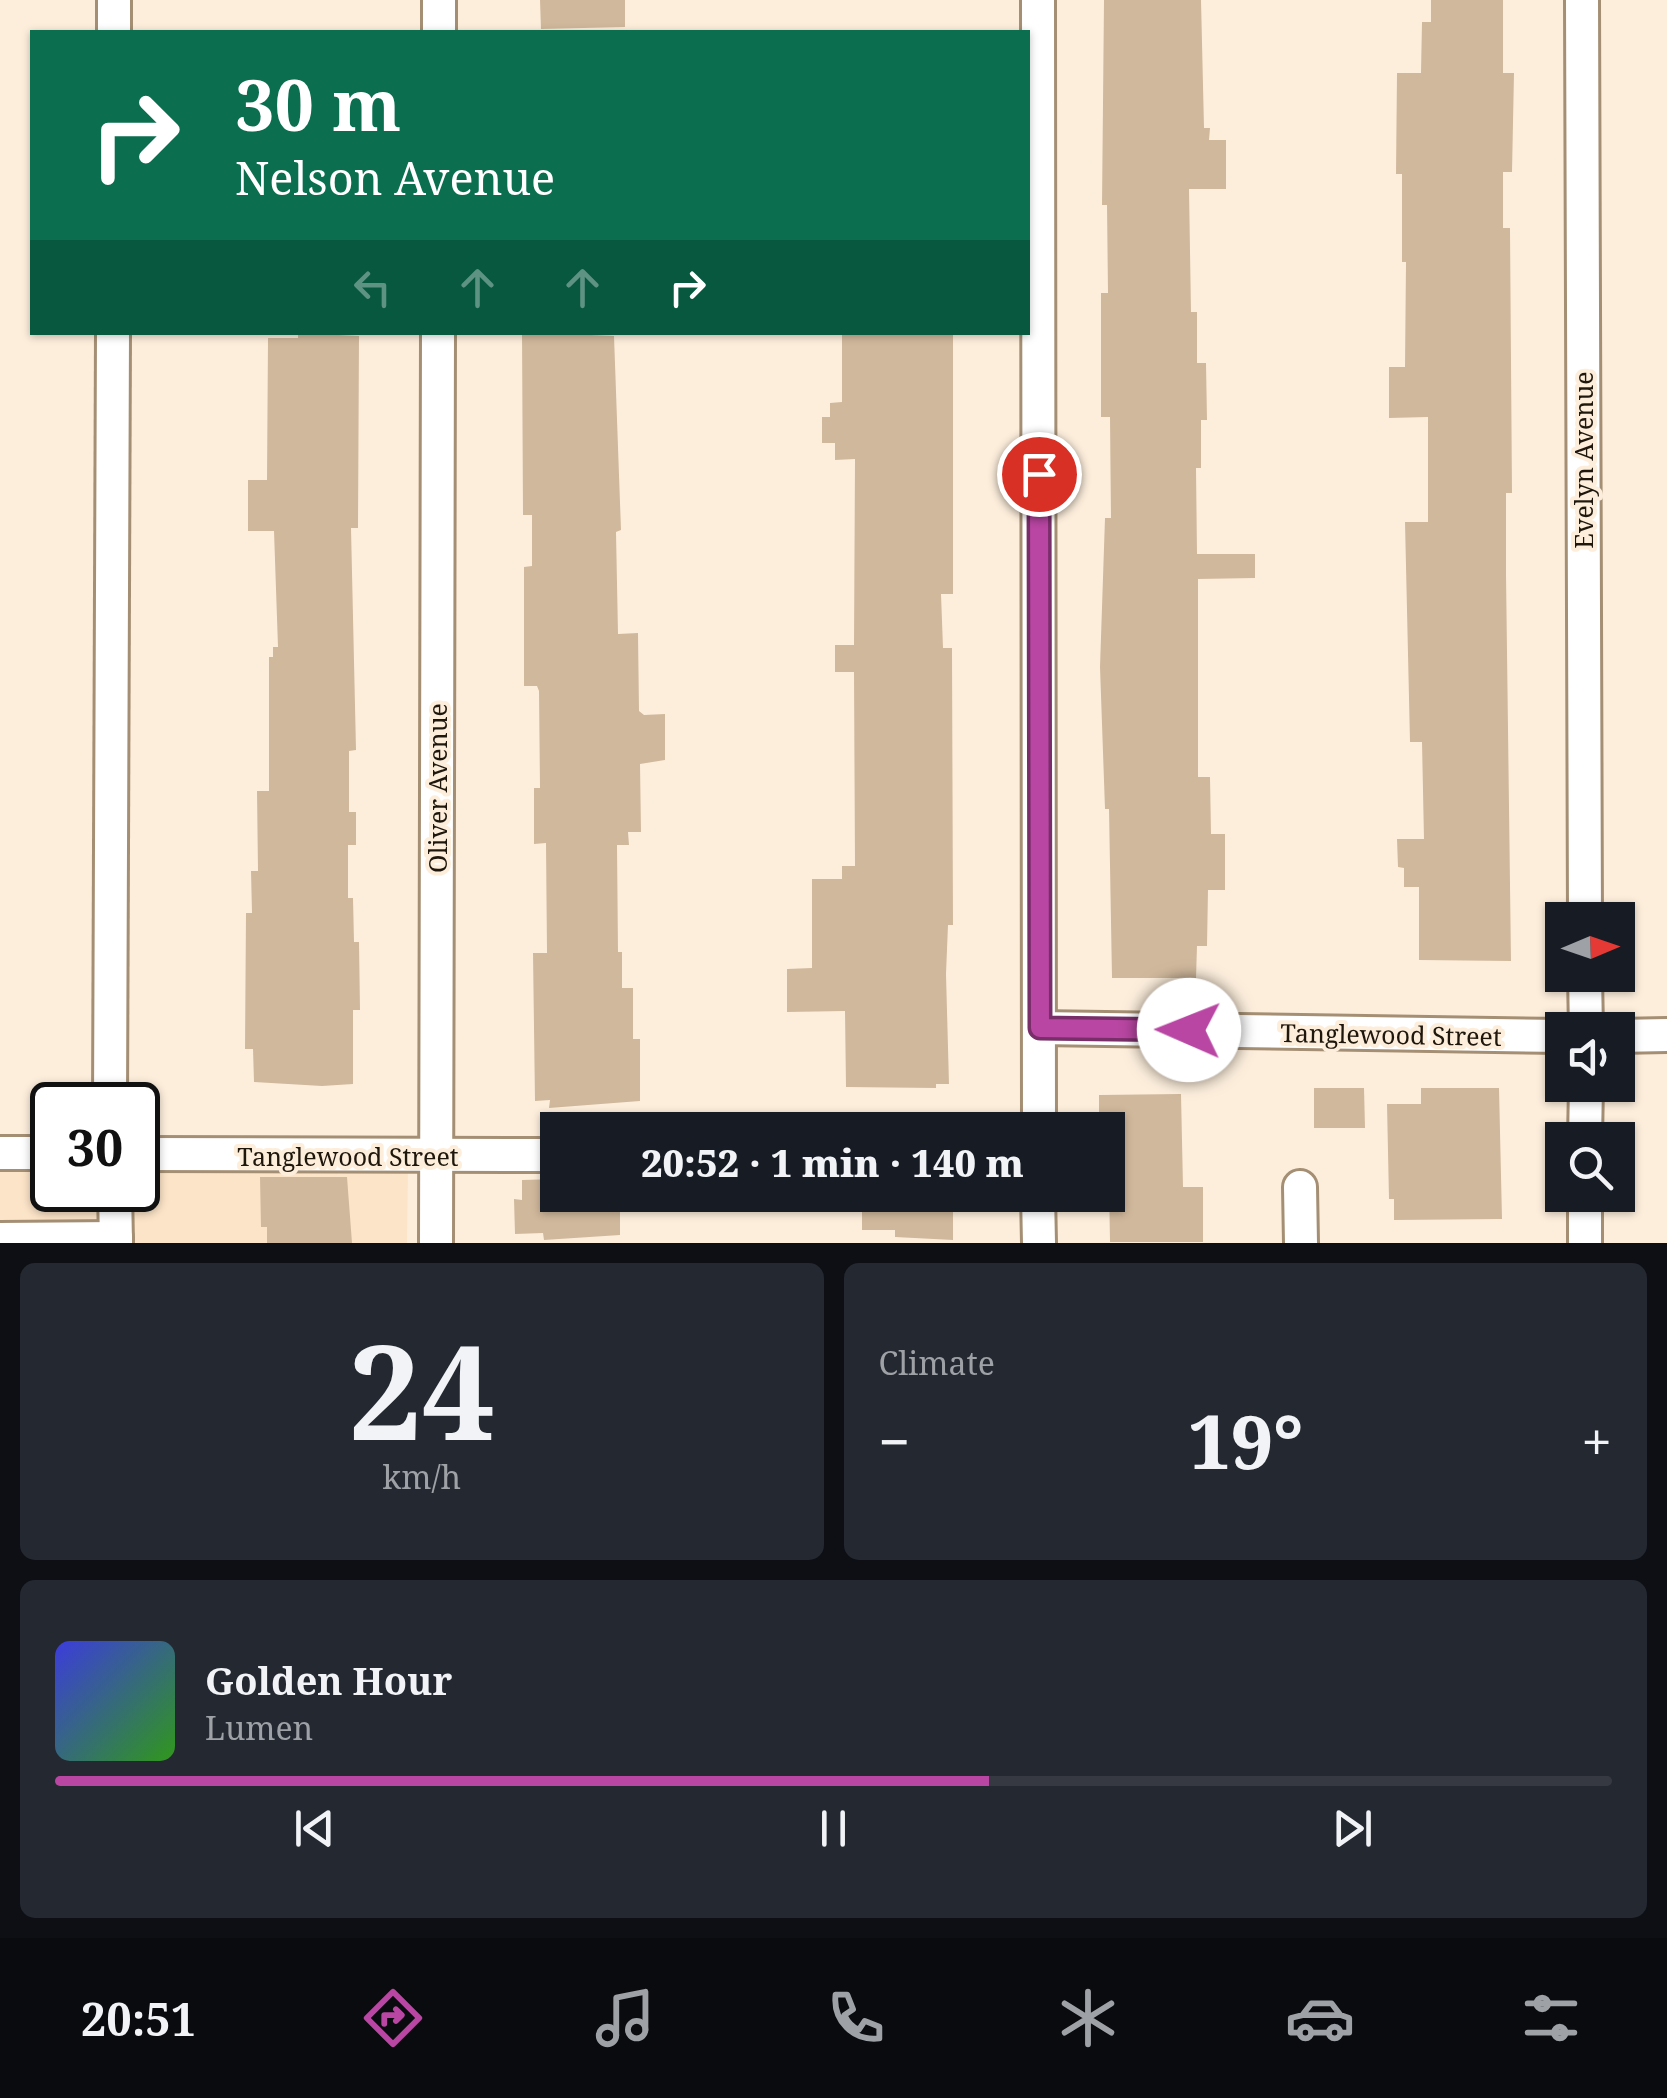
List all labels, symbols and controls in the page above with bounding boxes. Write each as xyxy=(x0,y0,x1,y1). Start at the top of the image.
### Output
text: 30 m xyxy=(235,56,401,152)
icon: right xyxy=(70,70,200,200)
text: Nelson Avenue xyxy=(235,147,555,208)
icon: left xyxy=(345,260,400,315)
icon: ahead xyxy=(450,260,505,315)
icon: ahead xyxy=(555,260,610,315)
icon: right xyxy=(660,260,715,315)
street label: Evelyn Avenue xyxy=(1566,371,1600,549)
pin xyxy=(997,432,1082,517)
icon: arrive xyxy=(1012,447,1067,502)
street label: Oliver Avenue xyxy=(420,703,454,873)
north arrow xyxy=(1545,902,1635,992)
map controls xyxy=(1545,902,1635,1212)
position arrow xyxy=(1137,978,1241,1082)
button: sound xyxy=(1545,1012,1635,1102)
street label: Tanglewood Street xyxy=(1280,1015,1502,1053)
speed limit sign: 30 xyxy=(30,1082,160,1212)
button: search xyxy=(1545,1122,1635,1212)
text: 20:52 · 1 min · 140 m xyxy=(641,1136,1024,1188)
street label: Tanglewood Street xyxy=(237,1139,459,1173)
text: 24 xyxy=(348,1301,495,1478)
text: Climate xyxy=(879,1341,995,1384)
text: 19° xyxy=(1188,1389,1303,1491)
text: − xyxy=(879,1403,910,1478)
text: + xyxy=(1581,1403,1612,1478)
text: km/h xyxy=(383,1455,461,1498)
text: Golden Hour xyxy=(205,1654,452,1706)
text: Lumen xyxy=(205,1706,313,1749)
icon: previous xyxy=(287,1801,342,1856)
icon: pause xyxy=(806,1801,861,1856)
icon: next xyxy=(1325,1801,1380,1856)
icon: directions xyxy=(358,1983,428,2053)
icon: music xyxy=(590,1983,660,2053)
icon: phone xyxy=(821,1983,891,2053)
icon: climate xyxy=(1053,1983,1123,2053)
icon: car xyxy=(1285,1983,1355,2053)
icon: filters xyxy=(1516,1983,1586,2053)
text: 20:51 xyxy=(81,1988,196,2049)

